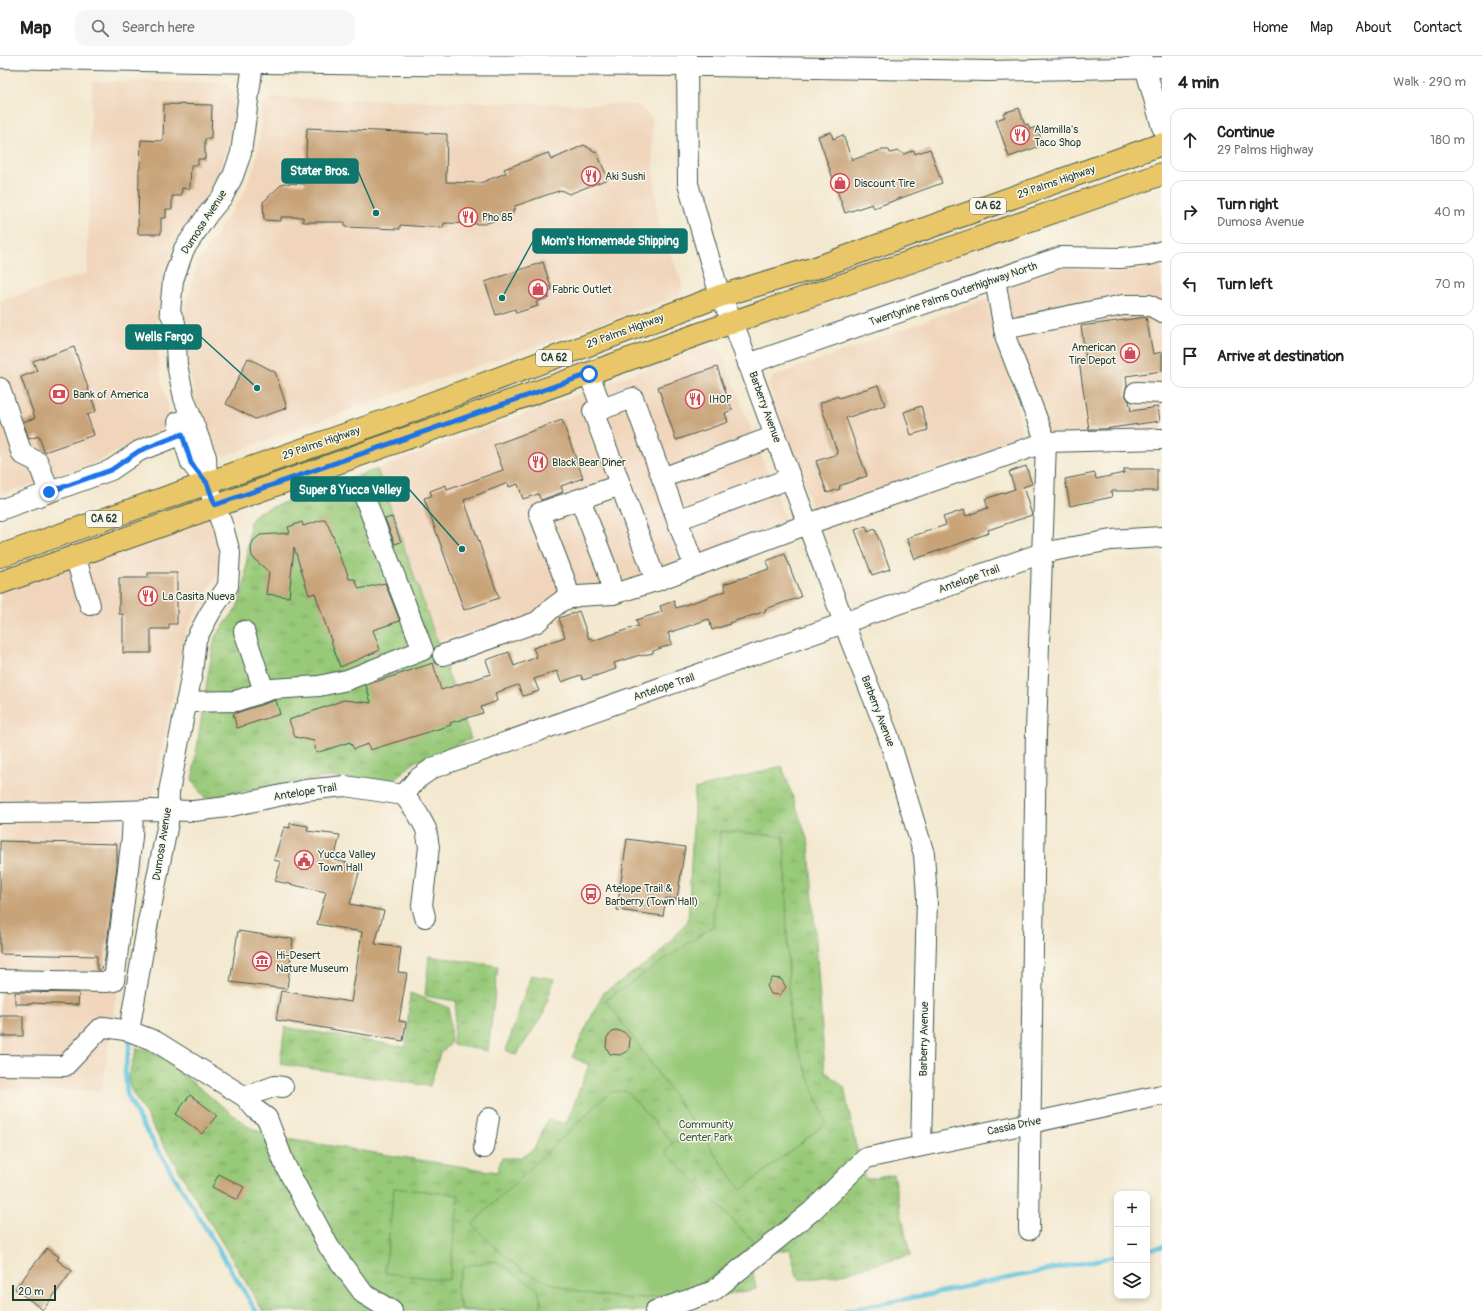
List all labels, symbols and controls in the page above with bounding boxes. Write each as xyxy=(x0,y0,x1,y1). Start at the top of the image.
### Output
search box xyxy=(75,10,355,46)
text: Map xyxy=(20,16,51,40)
icon: search xyxy=(89,17,111,39)
text: Search here xyxy=(121,18,195,37)
text: Home xyxy=(1253,19,1288,36)
text: Map xyxy=(1310,19,1333,36)
text: About xyxy=(1355,19,1391,36)
text: Contact xyxy=(1413,19,1462,36)
text: 4 min xyxy=(1178,72,1219,93)
text: Walk · 290 m xyxy=(1393,74,1466,90)
place label: Alamilla's Taco Shop xyxy=(1034,123,1081,149)
text: Continue xyxy=(1217,123,1275,142)
restaurant icon: Alamilla's Taco Shop xyxy=(1009,124,1031,146)
icon: ahead xyxy=(1179,129,1201,151)
text: 180 m xyxy=(1430,132,1465,148)
text: 29 Palms Highway xyxy=(1217,142,1313,158)
callout: Stater Bros. xyxy=(282,159,358,183)
street label: 29 Palms Highway xyxy=(1015,162,1097,201)
text: Stater Bros. xyxy=(290,164,350,179)
restaurant icon: Aki Sushi xyxy=(580,165,602,187)
place label: Aki Sushi xyxy=(605,170,645,183)
shop icon: Discount Tire xyxy=(829,172,851,194)
place label: Discount Tire xyxy=(854,177,916,190)
street label: Dumosa Avenue xyxy=(178,187,230,256)
text: Turn right xyxy=(1217,195,1278,214)
road number: CA 62 xyxy=(970,198,1006,214)
icon: right xyxy=(1179,201,1201,223)
text: 40 m xyxy=(1434,204,1465,220)
restaurant icon: Pho 85 xyxy=(457,206,479,228)
place label: Pho 85 xyxy=(482,211,513,224)
text: Dumosa Avenue xyxy=(1217,214,1304,230)
callout: Mom's Homemade Shipping xyxy=(533,229,687,253)
text: Mom's Homemade Shipping xyxy=(541,234,679,249)
street label: Twentynine Palms Outerhighway North xyxy=(867,259,1039,329)
icon: left xyxy=(1179,273,1201,295)
text: Turn left xyxy=(1217,275,1273,294)
text: 70 m xyxy=(1435,276,1465,292)
shop icon: Fabric Outlet xyxy=(527,278,549,300)
place label: Fabric Outlet xyxy=(552,283,612,296)
street label: 29 Palms Highway xyxy=(585,311,666,351)
callout: Wells Fargo xyxy=(126,325,201,349)
text: Wells Fargo xyxy=(135,330,194,345)
place label: American Tire Depot xyxy=(1069,341,1117,367)
shop icon: American Tire Depot xyxy=(1119,342,1141,364)
icon: arrive xyxy=(1179,345,1201,367)
text: Arrive at destination xyxy=(1217,347,1344,366)
road number: CA 62 xyxy=(536,350,572,366)
route start xyxy=(580,365,598,383)
street label: Barberry Avenue xyxy=(746,370,784,445)
bank icon: Bank of America xyxy=(48,383,70,405)
place label: Bank of America xyxy=(73,388,149,401)
restaurant icon: IHOP xyxy=(684,388,706,410)
place label: IHOP xyxy=(709,393,732,406)
street label: 29 Palms Highway xyxy=(280,423,362,462)
restaurant icon: Black Bear Diner xyxy=(527,451,549,473)
place label: Black Bear Diner xyxy=(552,456,626,469)
callout: Super 8 Yucca Valley xyxy=(291,477,409,501)
route end xyxy=(40,483,58,501)
text: Super 8 Yucca Valley xyxy=(299,483,402,498)
road number: CA 62 xyxy=(86,511,122,527)
street label: Antelope Trail xyxy=(937,562,1001,596)
restaurant icon: La Casita Nueva xyxy=(137,585,159,607)
place label: La Casita Nueva xyxy=(162,590,235,603)
street label: Antelope Trail xyxy=(632,670,696,704)
street label: Barberry Avenue xyxy=(859,674,898,749)
street label: Antelope Trail xyxy=(272,781,338,803)
street label: Dumosa Avenue xyxy=(150,806,174,881)
place label: Yucca Valley Town Hall xyxy=(317,848,376,874)
public building icon: Yucca Valley Town Hall xyxy=(293,849,315,871)
place label: Atelope Trail & Barberry (Town Hall) xyxy=(605,882,698,908)
bus stop icon: Atelope Trail & Barberry (Town Hall) xyxy=(580,883,602,905)
place label: Hi-Desert Nature Museum xyxy=(276,949,349,975)
museum icon: Hi-Desert Nature Museum xyxy=(251,950,273,972)
street label: Barberry Avenue xyxy=(917,1001,931,1077)
street label: Cassia Drive xyxy=(986,1114,1043,1138)
park label: Community Center Park xyxy=(679,1118,734,1144)
map controls xyxy=(1114,1191,1150,1299)
button: + xyxy=(1114,1191,1150,1227)
button: − xyxy=(1114,1227,1150,1263)
button: layers xyxy=(1114,1263,1150,1299)
scale bar xyxy=(12,1283,56,1302)
text: 20 m xyxy=(18,1285,44,1298)

